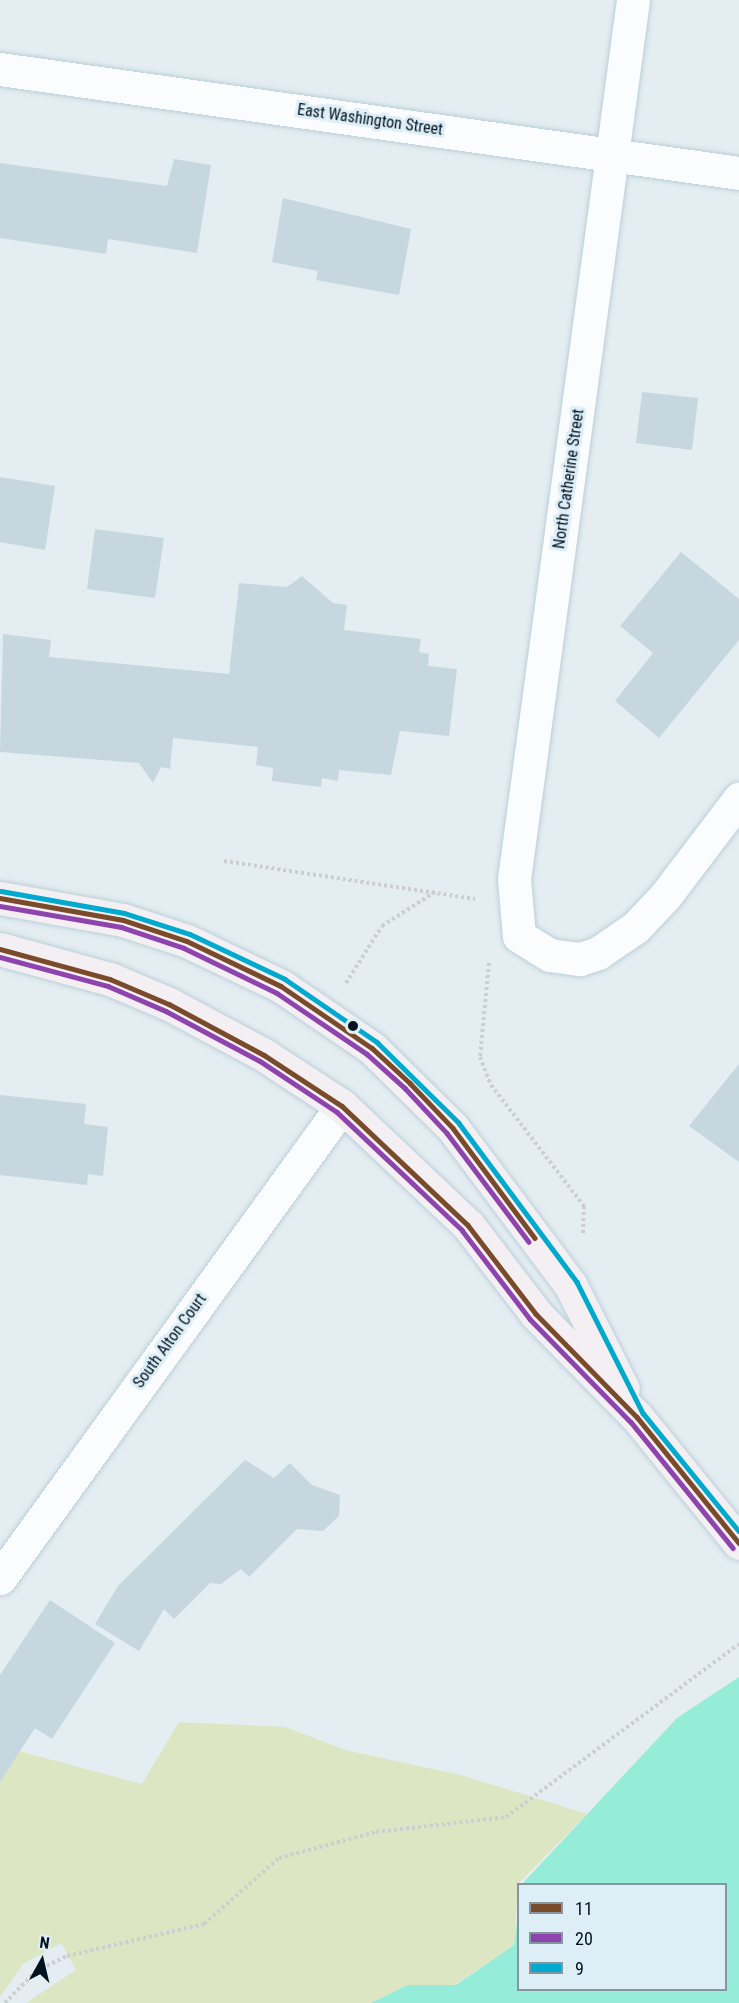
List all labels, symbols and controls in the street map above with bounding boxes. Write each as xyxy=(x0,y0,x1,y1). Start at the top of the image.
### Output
street label: East Washington Street xyxy=(296,100,444,140)
street label: North Catherine Street xyxy=(550,408,588,550)
unlabelled marker xyxy=(347,1020,359,1032)
street label: South Alton Court xyxy=(129,1290,211,1392)
legend xyxy=(517,1883,727,1991)
text: 11 xyxy=(575,1898,593,1919)
text: 20 xyxy=(575,1928,593,1949)
north arrow xyxy=(12,1931,72,1991)
text: N xyxy=(38,1933,51,1953)
text: 9 xyxy=(575,1958,584,1979)

